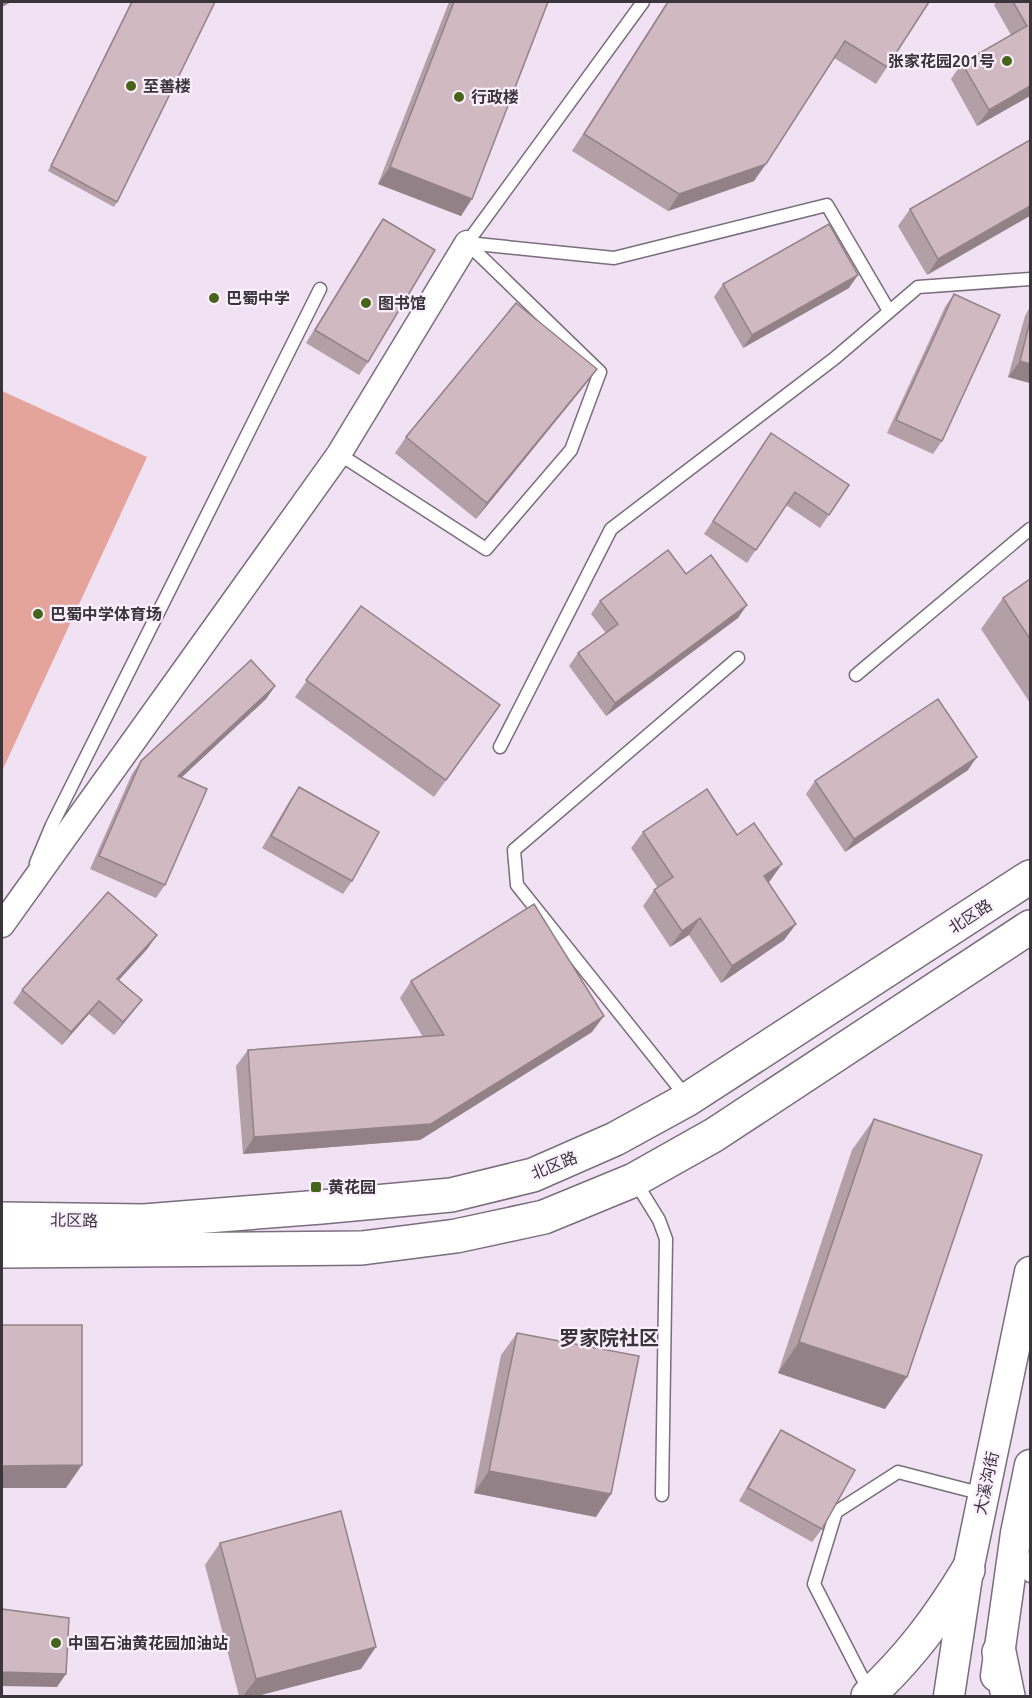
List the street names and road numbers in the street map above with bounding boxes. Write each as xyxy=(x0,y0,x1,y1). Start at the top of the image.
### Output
street label: 北区路 xyxy=(945,895,995,937)
street label: 北区路 xyxy=(528,1148,580,1182)
street label: 北区路 xyxy=(50,1211,98,1229)
street label: 大溪沟街 xyxy=(971,1450,1001,1516)

